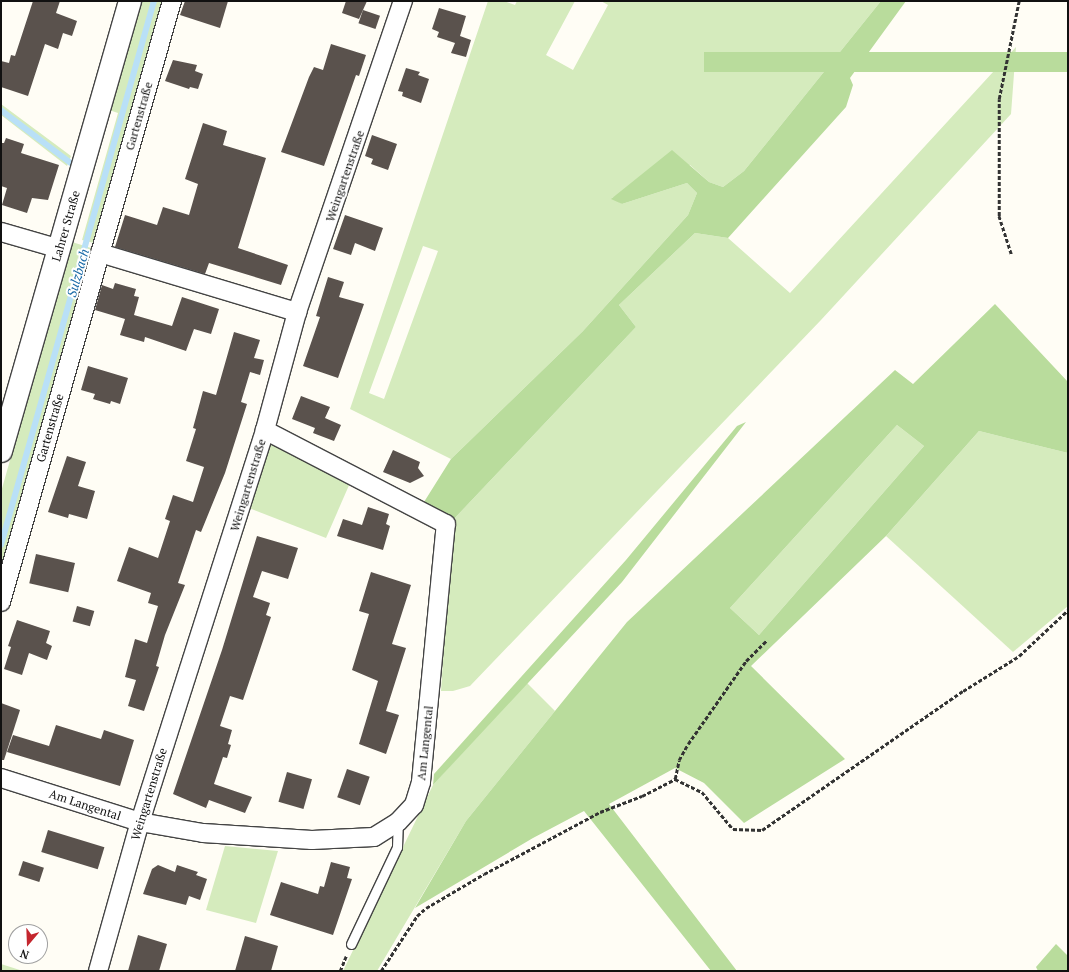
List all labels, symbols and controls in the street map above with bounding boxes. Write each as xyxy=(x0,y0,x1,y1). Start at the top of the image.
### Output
street label: Gartenstraße xyxy=(122,80,156,152)
street label: Weingartenstraße xyxy=(323,128,367,224)
street label: Lahrer Straße xyxy=(49,189,83,263)
water label: Sulzbach xyxy=(64,247,92,299)
street label: Gartenstraße xyxy=(33,392,67,464)
street label: Weingartenstraße xyxy=(227,437,269,533)
street label: Am Langental xyxy=(414,705,436,781)
street label: Weingartenstraße xyxy=(128,746,170,842)
street label: Am Langental xyxy=(47,787,123,823)
north arrow xyxy=(8,924,48,964)
text: N xyxy=(18,946,31,962)

